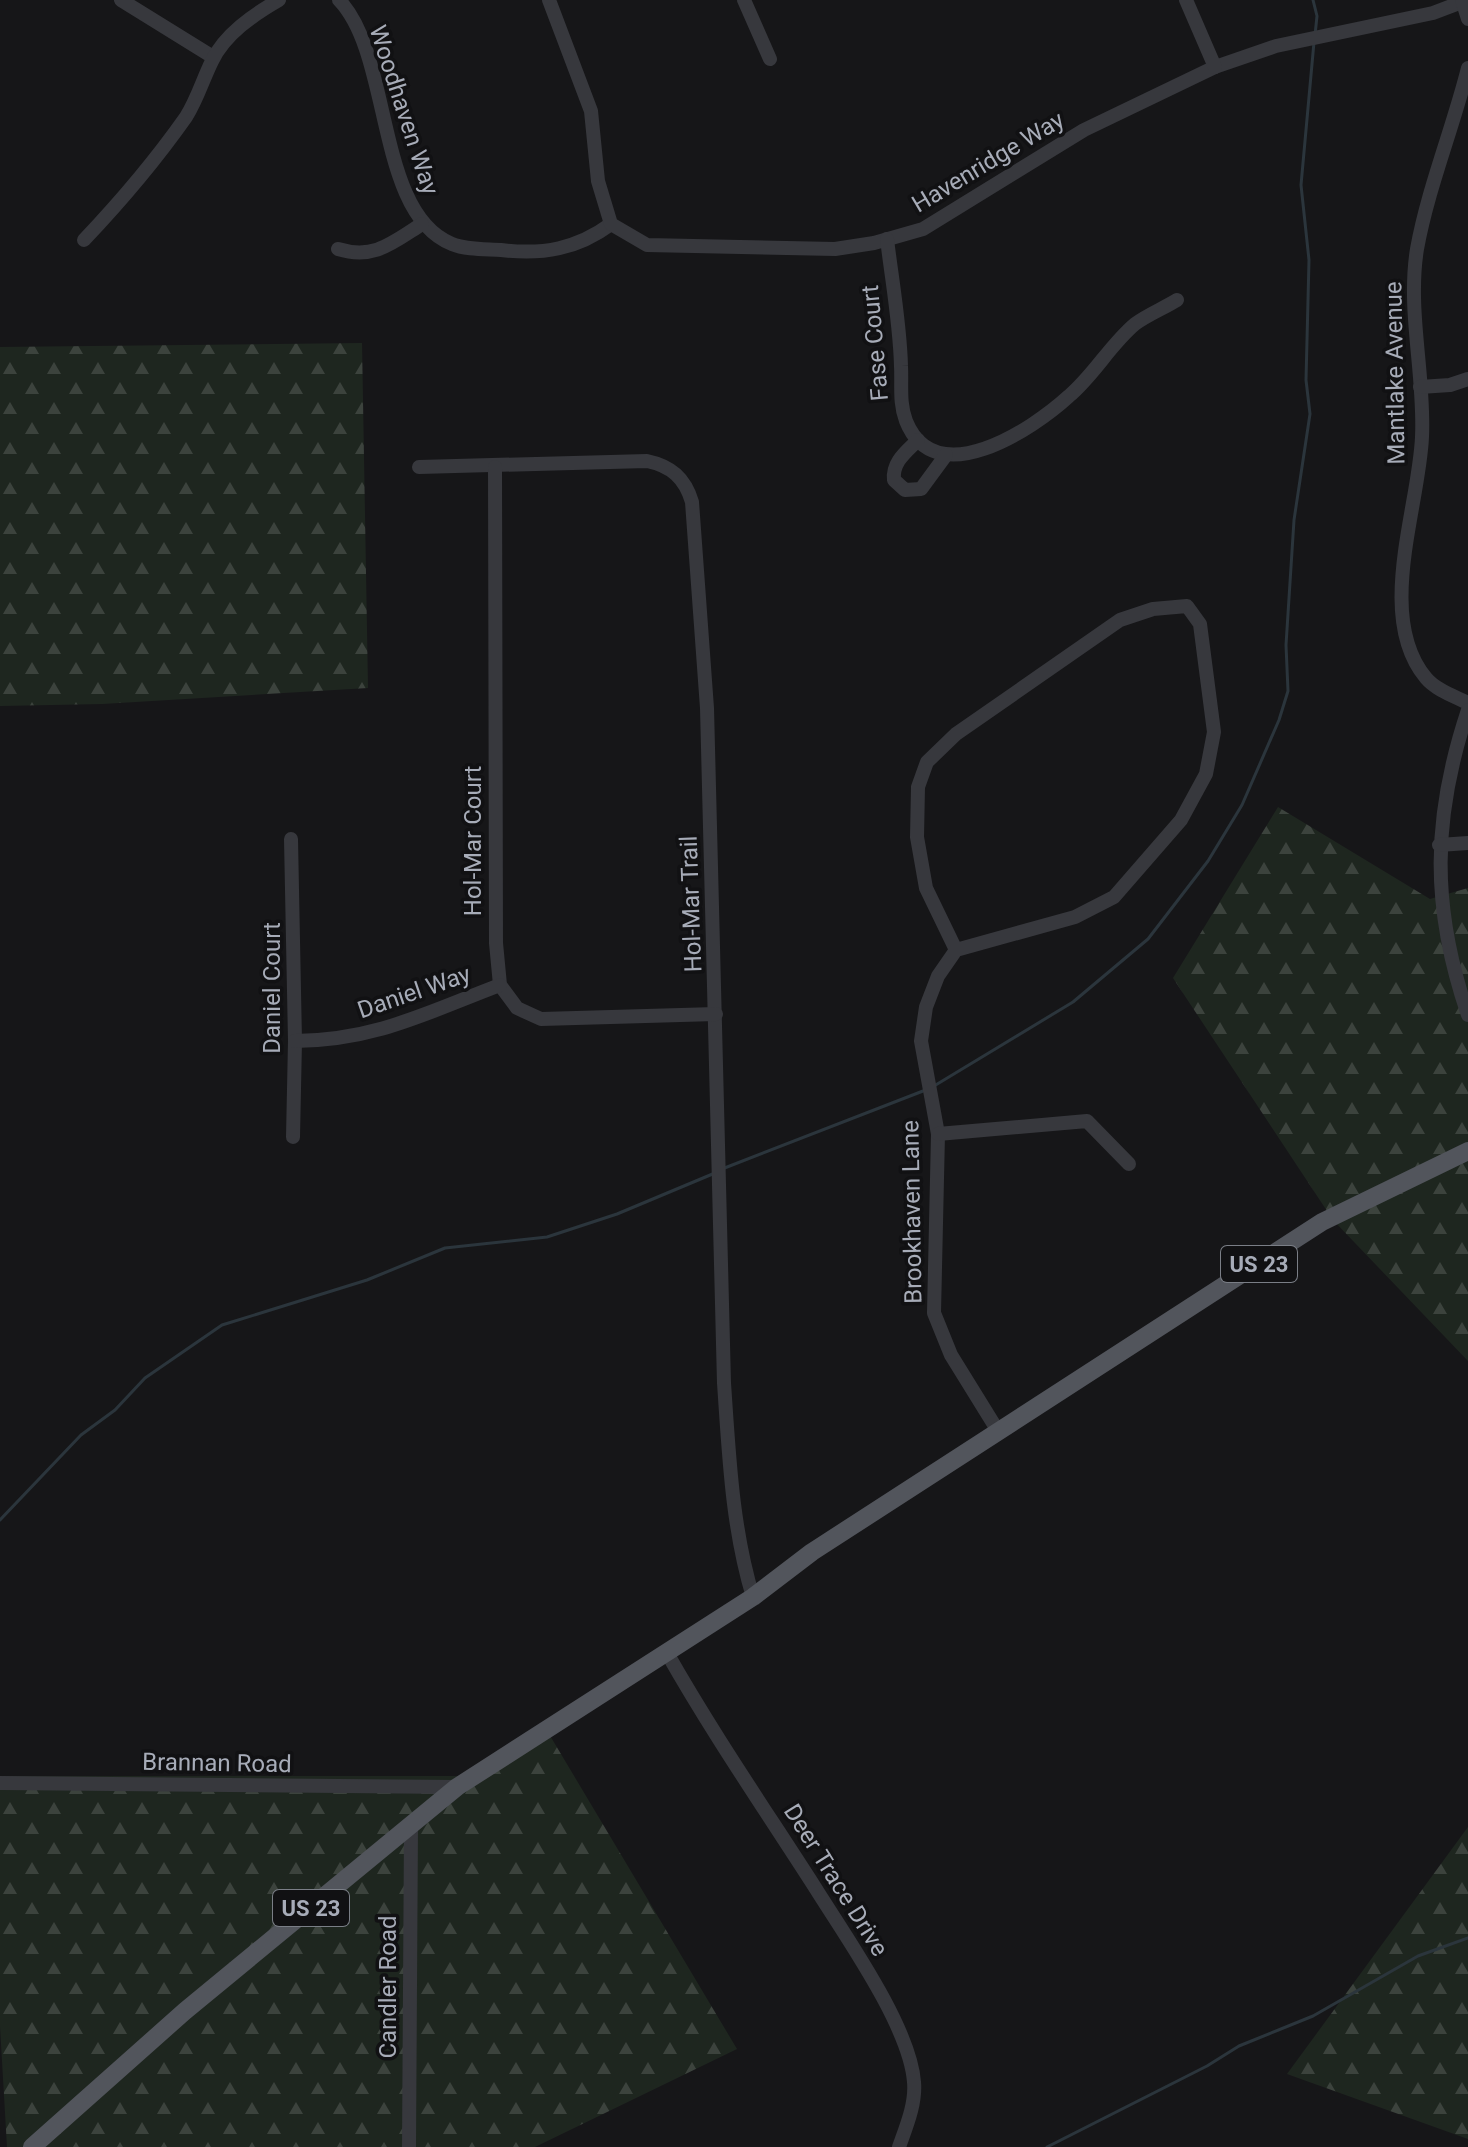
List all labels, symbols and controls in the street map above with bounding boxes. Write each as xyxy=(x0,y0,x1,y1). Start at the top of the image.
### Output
street label: Woodhaven Way xyxy=(363,22,445,199)
street label: Havenridge Way xyxy=(907,105,1070,218)
street label: Mantlake Avenue xyxy=(1379,281,1411,465)
street label: Fase Court xyxy=(856,284,894,402)
street label: Hol-Mar Court xyxy=(459,766,487,916)
street label: Hol-Mar Trail xyxy=(675,835,707,973)
street label: Daniel Court xyxy=(258,922,286,1054)
street label: Daniel Way xyxy=(354,959,475,1024)
street label: Brookhaven Lane xyxy=(896,1120,928,1304)
road number: US 23 xyxy=(1221,1246,1297,1282)
street label: Brannan Road xyxy=(142,1748,292,1778)
street label: Deer Trace Drive xyxy=(778,1799,894,1961)
road number: US 23 xyxy=(273,1890,349,1926)
street label: Candler Road xyxy=(374,1915,402,2059)

